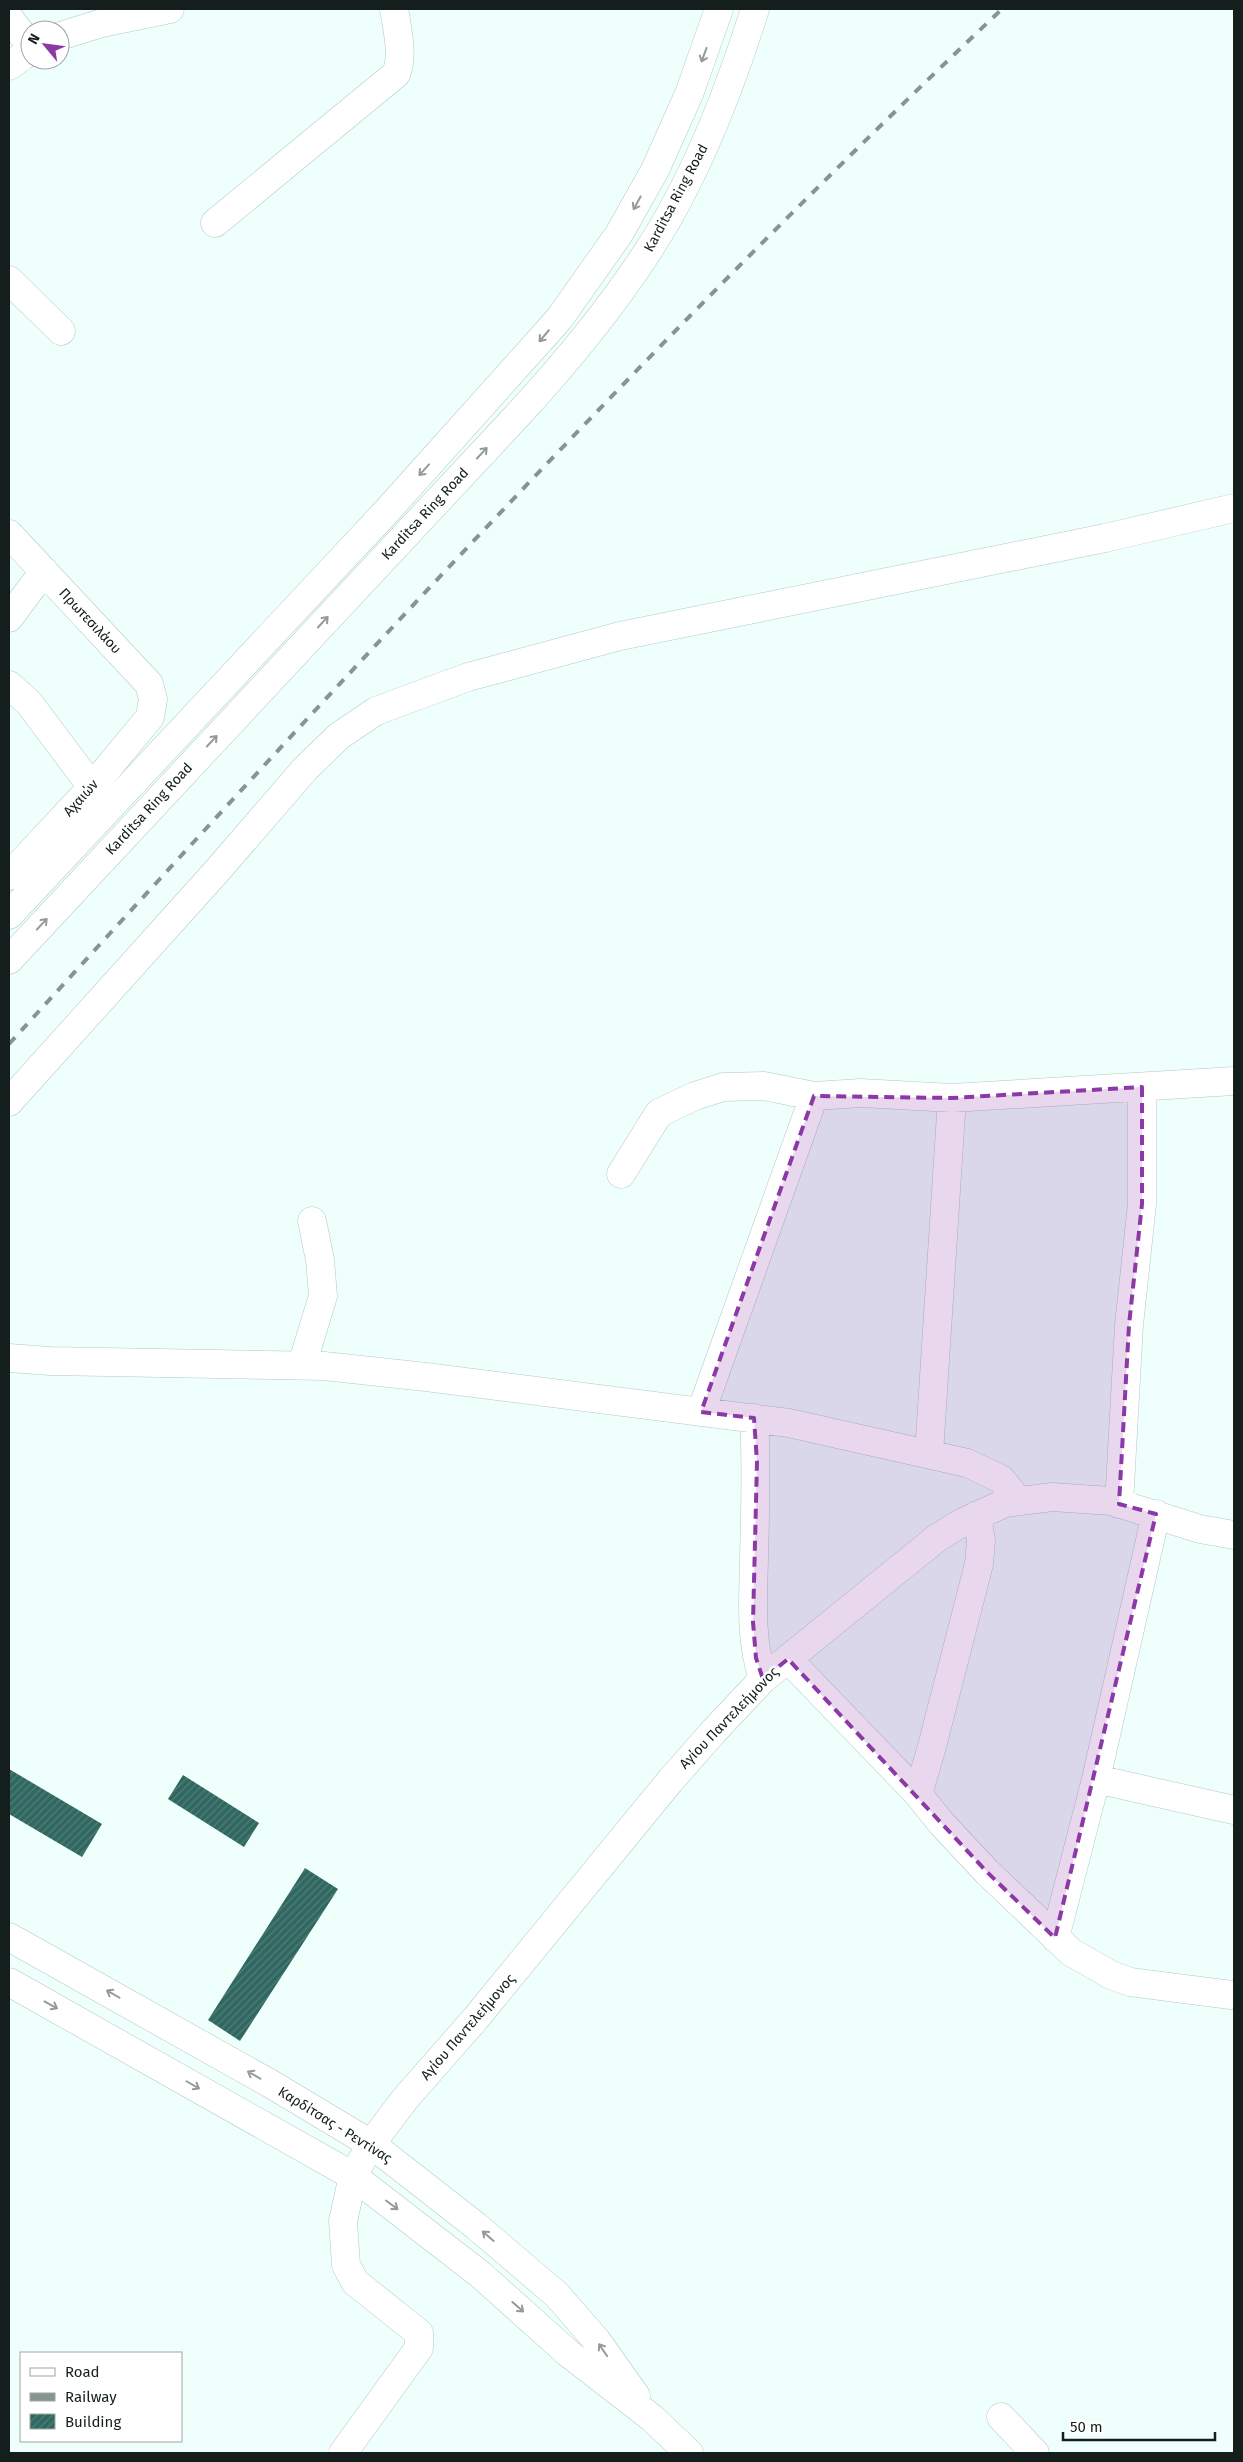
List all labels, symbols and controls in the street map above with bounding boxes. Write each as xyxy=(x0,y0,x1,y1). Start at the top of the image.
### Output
north arrow xyxy=(20,20,70,70)
text: N xyxy=(24,31,44,47)
one-way arrow xyxy=(699,47,708,62)
street label: Karditsa Ring Road xyxy=(640,141,712,255)
one-way arrow xyxy=(632,195,641,210)
one-way arrow xyxy=(539,330,550,343)
one-way arrow xyxy=(476,447,488,460)
street label: Karditsa Ring Road xyxy=(378,464,472,564)
one-way arrow xyxy=(418,464,430,477)
street label: Πρωτεσιλάου xyxy=(55,585,125,657)
one-way arrow xyxy=(317,616,329,629)
one-way arrow xyxy=(206,735,218,747)
street label: Karditsa Ring Road xyxy=(102,759,196,859)
street label: Αχαιών xyxy=(60,776,102,820)
one-way arrow xyxy=(36,918,48,931)
street label: Αγίου Παντελεήμονος xyxy=(676,1663,782,1773)
street label: Αγίου Παντελεήμονος xyxy=(417,1970,519,2084)
one-way arrow xyxy=(106,1989,120,1999)
one-way arrow xyxy=(44,2000,59,2010)
one-way arrow xyxy=(247,2069,262,2079)
one-way arrow xyxy=(185,2081,200,2090)
street label: Καρδίτσας - Ρεντίνας xyxy=(275,2083,395,2167)
one-way arrow xyxy=(385,2200,399,2210)
one-way arrow xyxy=(482,2230,495,2242)
one-way arrow xyxy=(512,2301,525,2313)
one-way arrow xyxy=(598,2343,608,2357)
legend xyxy=(20,2352,182,2442)
text: Road xyxy=(65,2363,100,2381)
text: Railway xyxy=(65,2388,117,2406)
scale bar xyxy=(1063,2410,1216,2442)
text: Building xyxy=(65,2413,121,2431)
text: 50 m xyxy=(1070,2418,1103,2436)

